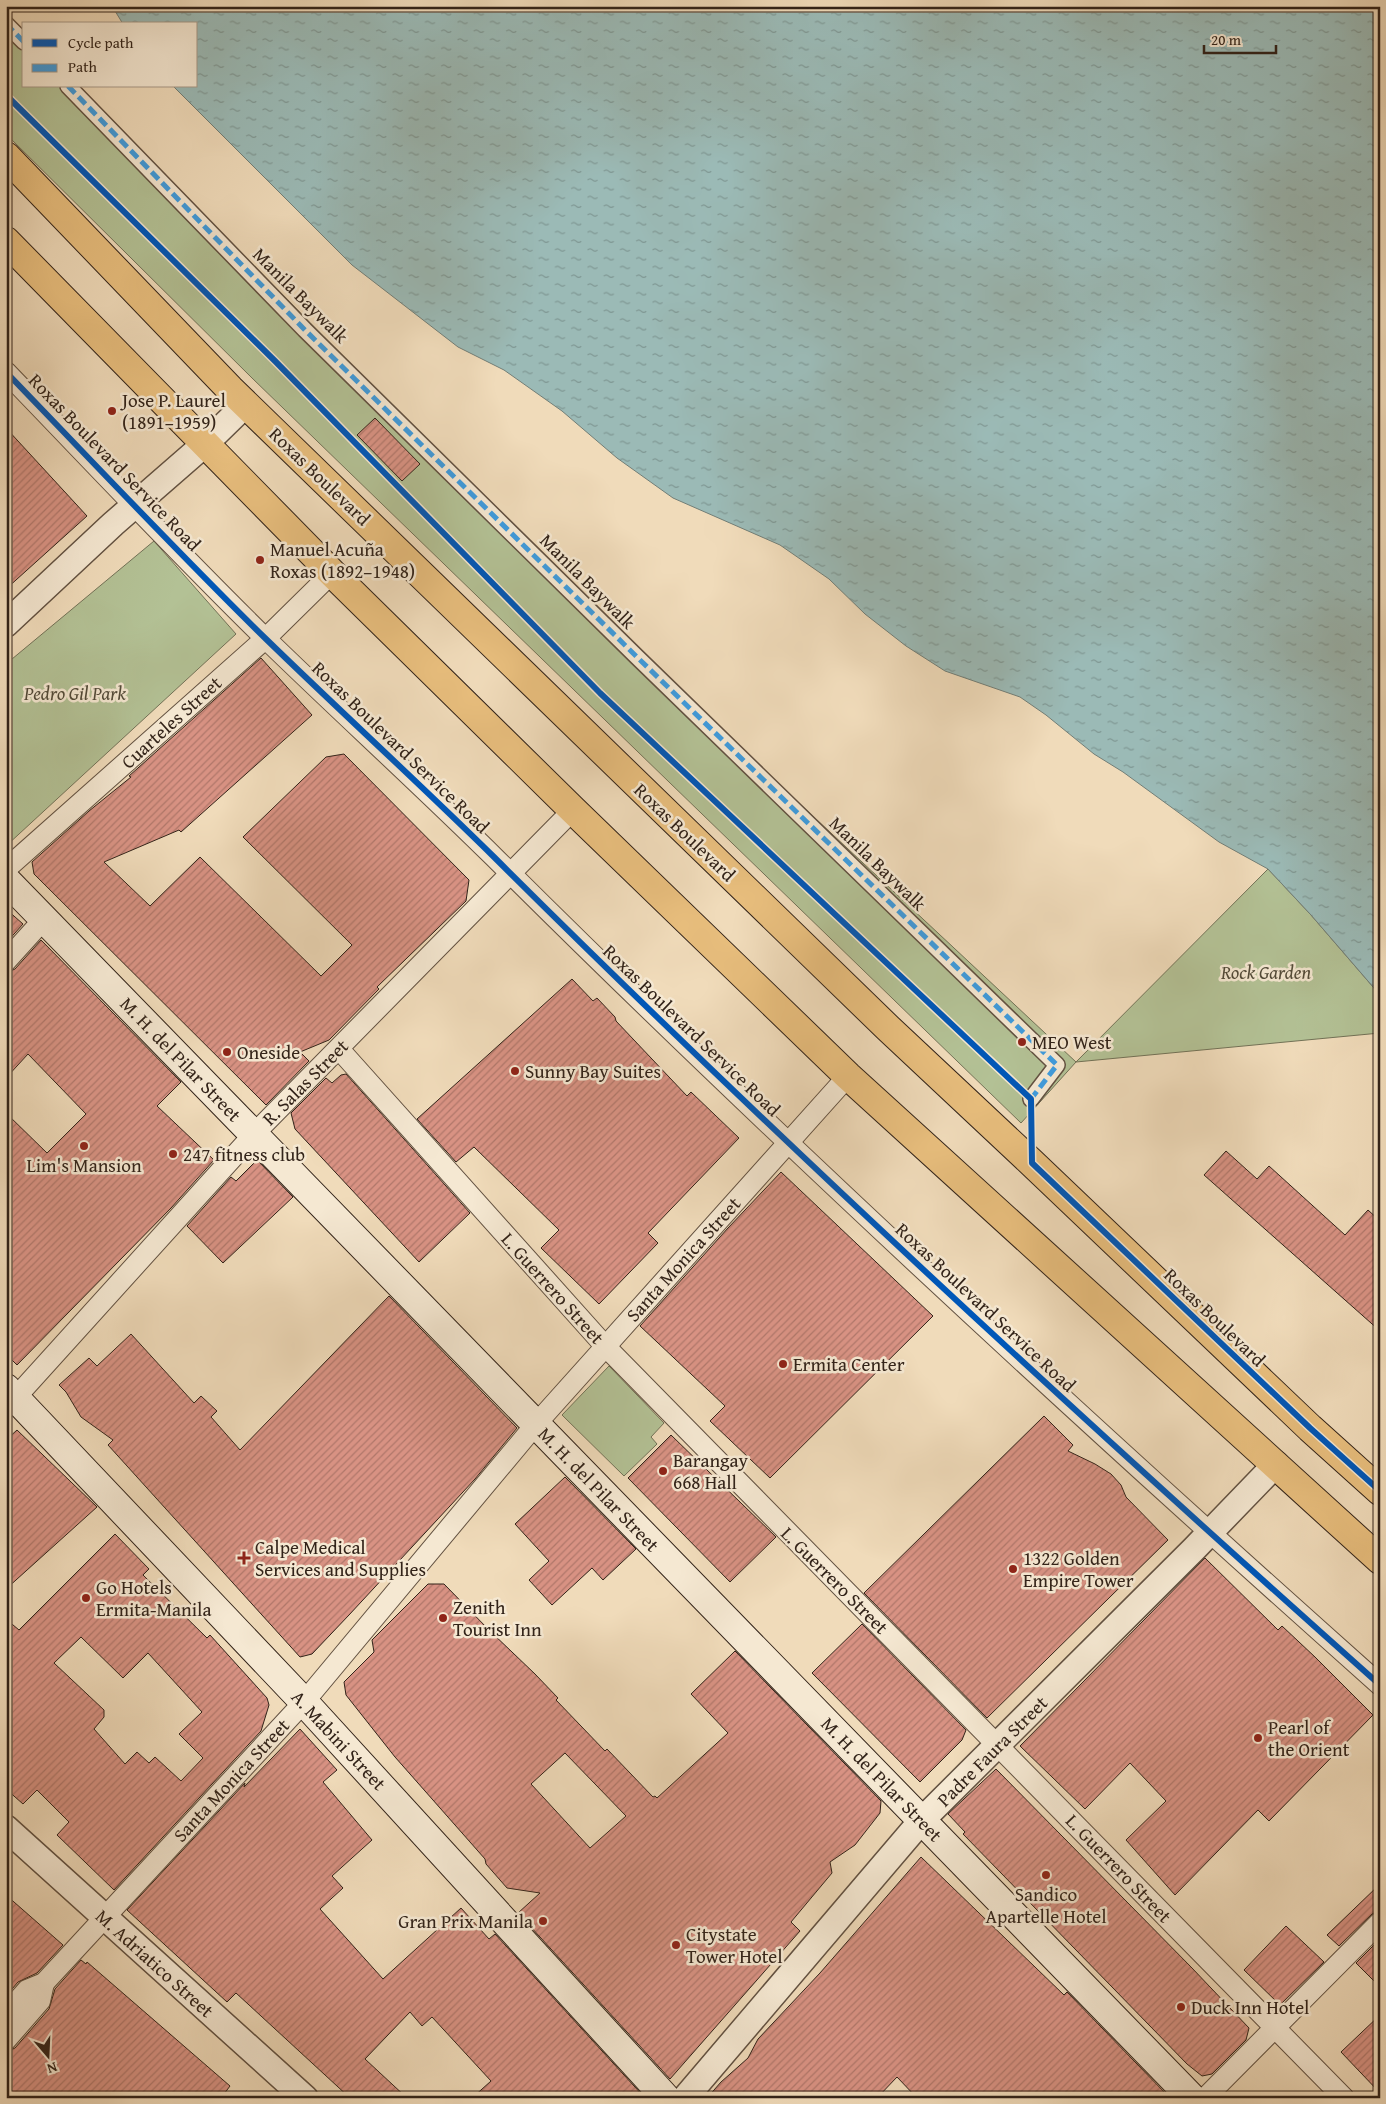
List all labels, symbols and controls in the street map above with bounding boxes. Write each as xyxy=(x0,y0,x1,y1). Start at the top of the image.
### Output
legend xyxy=(22,22,198,88)
scale bar xyxy=(1204,22,1276,54)
text: 20 m xyxy=(1211,29,1242,50)
text: Cycle path xyxy=(68,32,134,53)
text: Path xyxy=(68,56,97,77)
street label: Manila Baywalk xyxy=(247,241,355,349)
street label: Roxas Boulevard Service Road xyxy=(22,367,208,558)
place label: Jose P. Laurel (1891–1959) xyxy=(120,386,226,436)
marker: Jose P. Laurel (1891–1959) xyxy=(106,405,118,417)
street label: Roxas Boulevard xyxy=(263,420,378,532)
street label: Manila Baywalk xyxy=(534,527,642,635)
place label: Manuel Acuña Roxas (1892–1948) xyxy=(270,535,415,585)
marker: Manuel Acuña Roxas (1892–1948) xyxy=(254,554,266,566)
street label: Roxas Boulevard Service Road xyxy=(306,654,497,840)
street label: Cuarteles Street xyxy=(114,669,228,775)
park label: Pedro Gil Park xyxy=(23,679,126,707)
street label: Roxas Boulevard xyxy=(628,776,743,888)
street label: Manila Baywalk xyxy=(823,809,933,917)
street label: Roxas Boulevard Service Road xyxy=(597,937,788,1123)
park label: Rock Garden xyxy=(1220,958,1312,986)
street label: M. H. del Pilar Street xyxy=(114,990,248,1128)
place label: MEO West xyxy=(1032,1028,1112,1056)
street label: R. Salas Street xyxy=(255,1032,355,1132)
marker: MEO West xyxy=(1016,1036,1028,1048)
place label: Oneside xyxy=(237,1038,300,1066)
marker: Oneside xyxy=(221,1046,233,1058)
place label: Sunny Bay Suites xyxy=(525,1057,661,1085)
marker: Sunny Bay Suites xyxy=(509,1065,521,1077)
marker: Lim's Mansion xyxy=(78,1140,90,1152)
place label: 247 fitness club xyxy=(183,1140,305,1168)
marker: 247 fitness club xyxy=(167,1148,179,1160)
place label: Lim's Mansion xyxy=(26,1151,142,1179)
street label: Santa Monica Street xyxy=(619,1190,747,1328)
street label: Roxas Boulevard Service Road xyxy=(890,1216,1083,1399)
street label: L. Guerrero Street xyxy=(495,1226,611,1350)
street label: Roxas Boulevard xyxy=(1158,1261,1273,1373)
place label: Ermita Center xyxy=(793,1350,905,1378)
marker: Ermita Center xyxy=(777,1358,789,1370)
street label: M. H. del Pilar Street xyxy=(532,1420,666,1558)
place label: Barangay 668 Hall xyxy=(673,1446,748,1496)
marker: Barangay 668 Hall xyxy=(657,1465,669,1477)
street label: L. Guerrero Street xyxy=(775,1520,895,1640)
place label: Calpe Medical Services and Supplies xyxy=(255,1533,426,1583)
place label: 1322 Golden Empire Tower xyxy=(1023,1544,1134,1594)
marker: Calpe Medical Services and Supplies xyxy=(237,1551,251,1565)
marker: 1322 Golden Empire Tower xyxy=(1007,1563,1019,1575)
place label: Go Hotels Ermita-Manila xyxy=(96,1573,211,1623)
marker: Go Hotels Ermita-Manila xyxy=(80,1592,92,1604)
place label: Zenith Tourist Inn xyxy=(453,1593,542,1643)
marker: Zenith Tourist Inn xyxy=(437,1612,449,1624)
street label: A. Mabini Street xyxy=(285,1684,393,1797)
street label: Padre Faura Street xyxy=(930,1689,1054,1813)
street label: M. H. del Pilar Street xyxy=(815,1710,949,1848)
street label: Santa Monica Street xyxy=(166,1712,296,1848)
place label: Pearl of the Orient xyxy=(1268,1713,1350,1763)
marker: Pearl of the Orient xyxy=(1252,1732,1264,1744)
street label: L. Guerrero Street xyxy=(1060,1807,1179,1929)
marker: Sandico Apartelle Hotel xyxy=(1040,1869,1052,1881)
place label: Sandico Apartelle Hotel xyxy=(985,1880,1107,1930)
street label: M. Adriatico Street xyxy=(90,1902,221,2024)
place label: Gran Prix Manila xyxy=(398,1907,533,1935)
marker: Gran Prix Manila xyxy=(537,1915,549,1927)
place label: Citystate Tower Hotel xyxy=(686,1920,783,1970)
marker: Citystate Tower Hotel xyxy=(670,1939,682,1951)
place label: Duck Inn Hotel xyxy=(1191,1993,1309,2021)
marker: Duck Inn Hotel xyxy=(1175,2001,1187,2013)
north arrow xyxy=(22,2032,72,2082)
text: N xyxy=(44,2057,60,2079)

